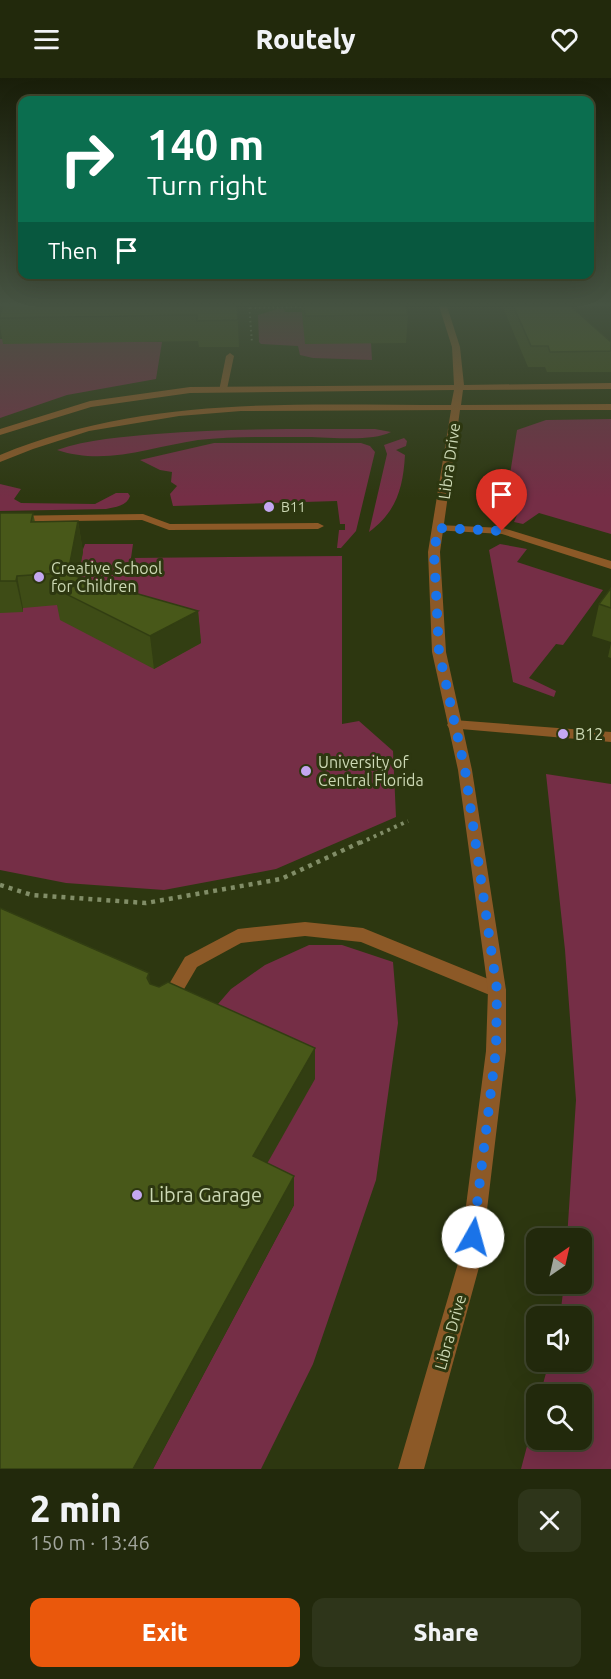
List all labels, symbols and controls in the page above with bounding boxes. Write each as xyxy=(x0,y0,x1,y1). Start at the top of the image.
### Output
icon: menu xyxy=(30,23,63,56)
icon: heart xyxy=(548,23,581,56)
text: Routely xyxy=(256,24,355,54)
icon: right xyxy=(48,120,126,198)
text: 140 m xyxy=(147,121,264,168)
text: Turn right xyxy=(147,170,267,200)
icon: arrive xyxy=(110,234,143,267)
text: Then xyxy=(48,238,98,263)
street label: Libra Drive xyxy=(435,422,463,500)
pin xyxy=(476,469,527,531)
icon: arrive xyxy=(485,478,518,511)
place label: B11 xyxy=(281,499,306,515)
marker: B11 xyxy=(262,500,276,514)
place label: Creative School for Children xyxy=(51,559,162,595)
marker: Creative School for Children xyxy=(32,570,46,584)
place label: B12 xyxy=(575,725,603,743)
marker: B12 xyxy=(556,727,570,741)
place label: University of Central Florida xyxy=(318,753,424,789)
marker: University of Central Florida xyxy=(299,764,313,778)
place label: Libra Garage xyxy=(149,1183,262,1206)
marker: Libra Garage xyxy=(130,1188,144,1202)
position arrow xyxy=(441,1205,505,1269)
north arrow xyxy=(526,1228,592,1294)
map controls xyxy=(526,1228,592,1450)
street label: Libra Drive xyxy=(431,1292,469,1372)
button: sound xyxy=(526,1306,592,1372)
button: search xyxy=(526,1384,592,1450)
text: 2 min xyxy=(30,1488,122,1529)
button: close xyxy=(518,1489,581,1552)
text: 150 m · 13:46 xyxy=(30,1531,150,1554)
button: Exit xyxy=(30,1598,300,1667)
button: Share xyxy=(312,1598,581,1667)

